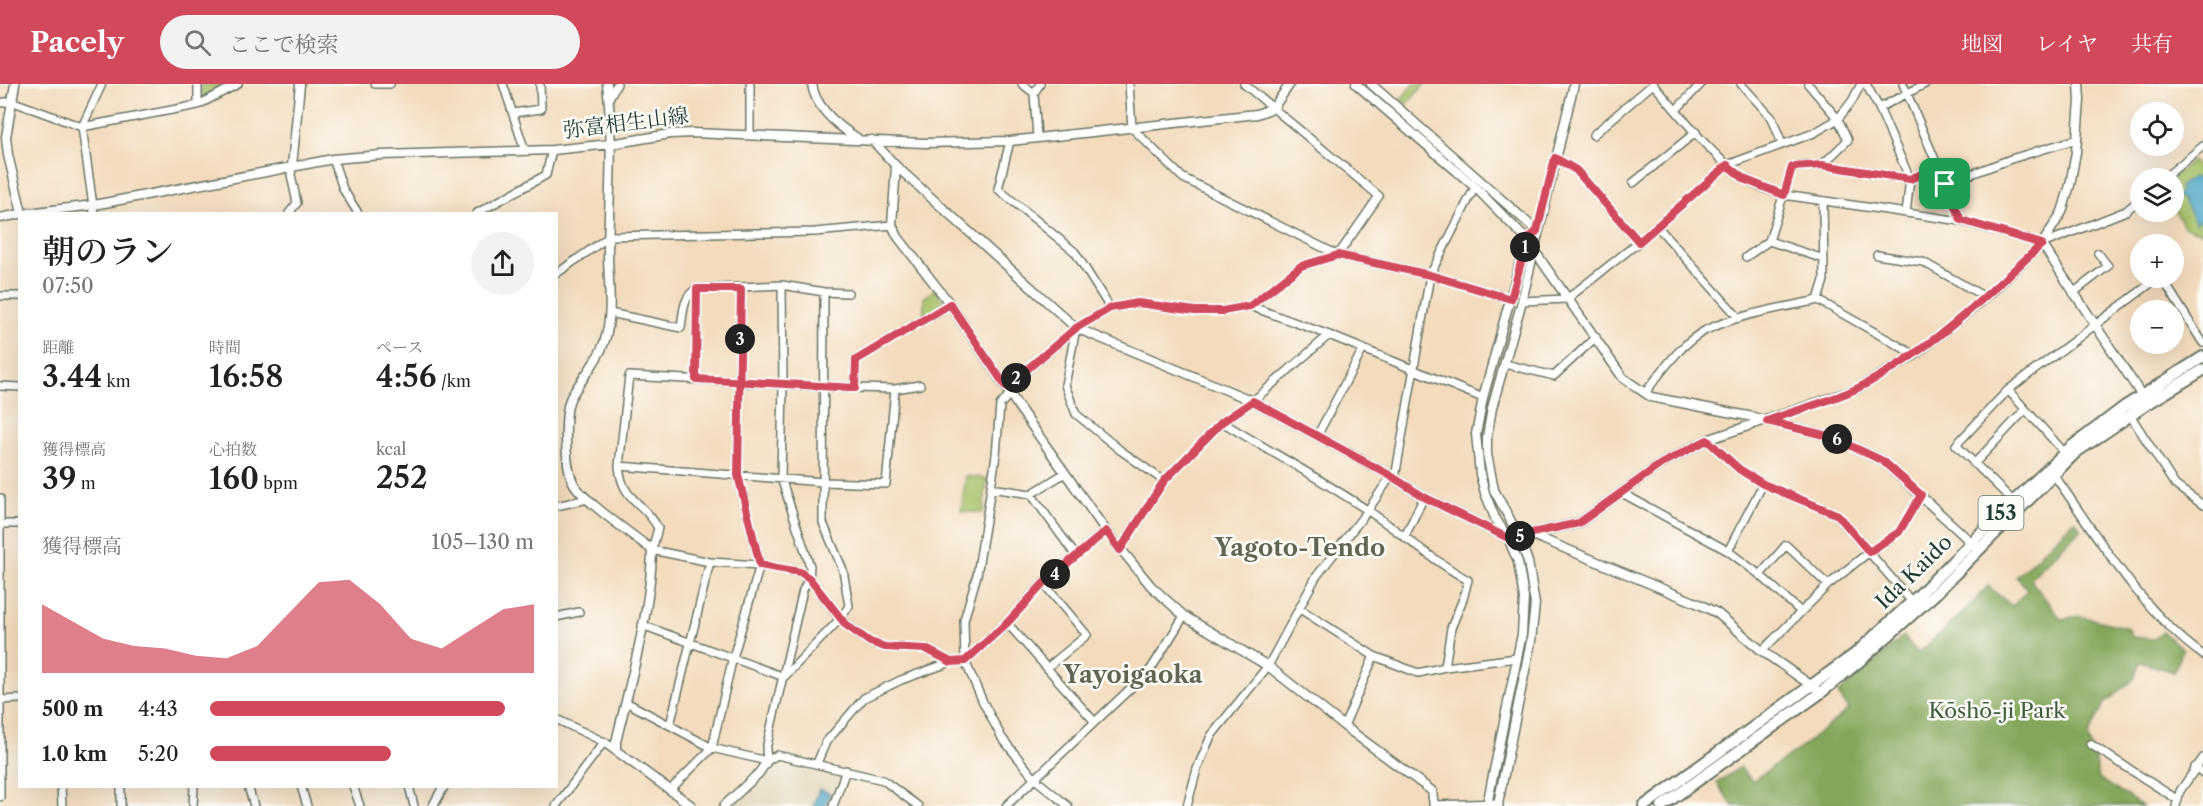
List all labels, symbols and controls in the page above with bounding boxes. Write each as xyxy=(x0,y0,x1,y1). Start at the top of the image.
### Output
search box xyxy=(160,15,580,69)
text: Pacely xyxy=(30,25,124,59)
icon: search xyxy=(181,26,214,59)
text: ここで検索 xyxy=(229,31,339,58)
text: 地図 xyxy=(1961,31,2003,56)
text: レイヤ xyxy=(2036,31,2098,56)
text: 共有 xyxy=(2131,31,2173,56)
street label: 弥富相生山線 xyxy=(562,102,690,143)
map controls xyxy=(2130,102,2184,354)
button: locate xyxy=(2130,102,2184,156)
pin xyxy=(1919,158,1970,209)
icon: arrive xyxy=(1928,167,1961,200)
button: layers xyxy=(2130,168,2184,222)
text: 朝のラン xyxy=(42,231,174,272)
button: share xyxy=(471,232,534,295)
pin: 1 xyxy=(1510,232,1540,262)
button: + xyxy=(2130,234,2184,288)
text: 1 xyxy=(1521,237,1529,257)
text: 07:50 xyxy=(42,274,94,298)
button: − xyxy=(2130,300,2184,354)
pin: 3 xyxy=(725,324,755,354)
text: 3 xyxy=(735,329,745,349)
text: 距離 xyxy=(42,337,74,357)
text: 時間 xyxy=(209,337,241,357)
text: ペース xyxy=(376,337,423,357)
text: 3.44 xyxy=(42,358,102,395)
text: 16:58 xyxy=(209,358,283,395)
text: 4:56 xyxy=(376,358,437,395)
pin: 2 xyxy=(1001,363,1031,393)
text: 2 xyxy=(1011,368,1021,388)
text: km xyxy=(102,371,131,391)
text: /km xyxy=(437,371,471,391)
pin: 6 xyxy=(1822,424,1852,454)
text: 6 xyxy=(1832,429,1842,449)
text: 獲得標高 xyxy=(42,439,106,459)
text: 心拍数 xyxy=(209,439,257,459)
text: kcal xyxy=(376,439,406,459)
text: 252 xyxy=(376,459,428,496)
text: 39 xyxy=(42,460,77,497)
text: 160 xyxy=(209,460,259,497)
text: m xyxy=(77,473,96,493)
text: bpm xyxy=(259,473,298,493)
road number: 153 xyxy=(1978,496,2024,530)
pin: 5 xyxy=(1505,521,1535,551)
text: 5 xyxy=(1516,526,1524,546)
street label: Ida Kaido xyxy=(1870,529,1957,614)
text: 105–130 m xyxy=(431,530,534,554)
district label: Yagoto-Tendo xyxy=(1214,533,1385,562)
text: 獲得標高 xyxy=(42,534,122,558)
pin: 4 xyxy=(1040,559,1070,589)
text: 4 xyxy=(1050,564,1060,584)
district label: Yayoigaoka xyxy=(1062,660,1204,689)
text: 500 m xyxy=(42,697,103,721)
text: 4:43 xyxy=(138,697,178,721)
park label: Kōshō-ji Park xyxy=(1929,698,2066,723)
text: 1.0 km xyxy=(42,742,107,766)
text: 5:20 xyxy=(138,742,179,766)

